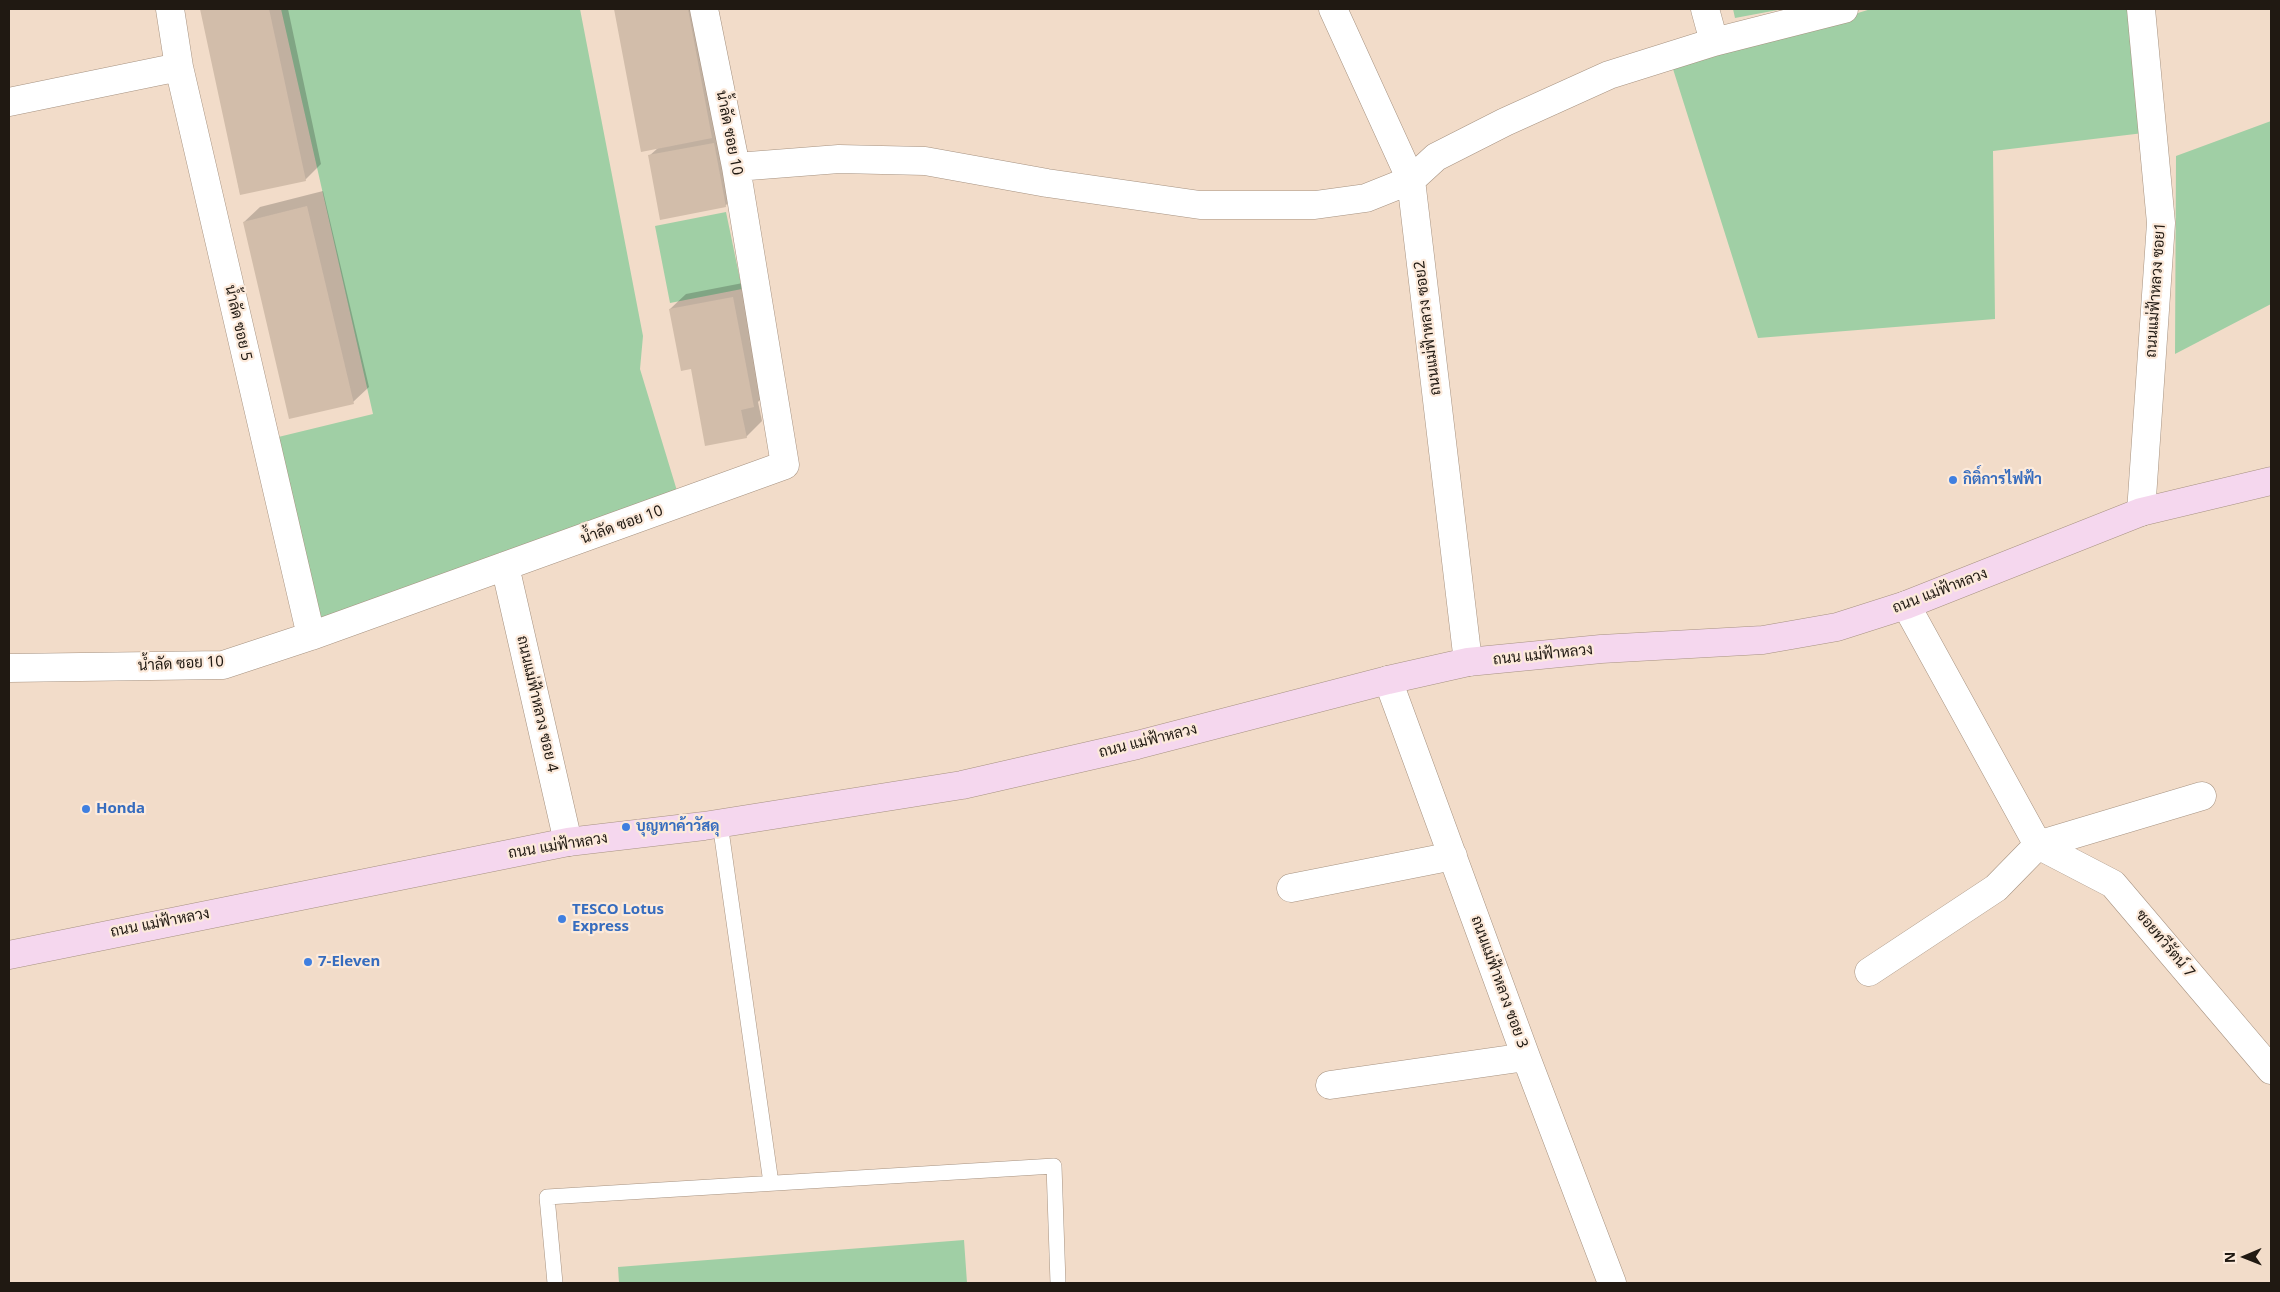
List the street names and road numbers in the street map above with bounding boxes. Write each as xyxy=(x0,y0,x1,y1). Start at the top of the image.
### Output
street label: น้ำลัด ซอย 10 xyxy=(712,89,746,177)
street label: ถนนแม่ฟ้าหลวง ซอย1 xyxy=(2142,222,2170,358)
street label: ถนนแม่ฟ้าหลวง ซอย2 xyxy=(1411,260,1445,396)
street label: น้ำลัด ซอย 5 xyxy=(221,283,255,363)
street label: น้ำลัด ซอย 10 xyxy=(579,502,665,548)
street label: ถนน แม่ฟ้าหลวง xyxy=(1890,565,1990,617)
street label: ถนนแม่ฟ้าหลวง ซอย 4 xyxy=(513,634,561,774)
street label: ถนน แม่ฟ้าหลวง xyxy=(1492,641,1594,669)
street label: น้ำลัด ซอย 10 xyxy=(138,653,224,675)
street label: ถนน แม่ฟ้าหลวง xyxy=(1097,720,1199,762)
street label: ถนน แม่ฟ้าหลวง xyxy=(507,829,609,863)
street label: ถนน แม่ฟ้าหลวง xyxy=(109,905,211,941)
street label: ซอยทวีรัตน์ 7 xyxy=(2132,907,2198,981)
street label: ถนนแม่ฟ้าหลวง ซอย 3 xyxy=(1467,913,1531,1051)

